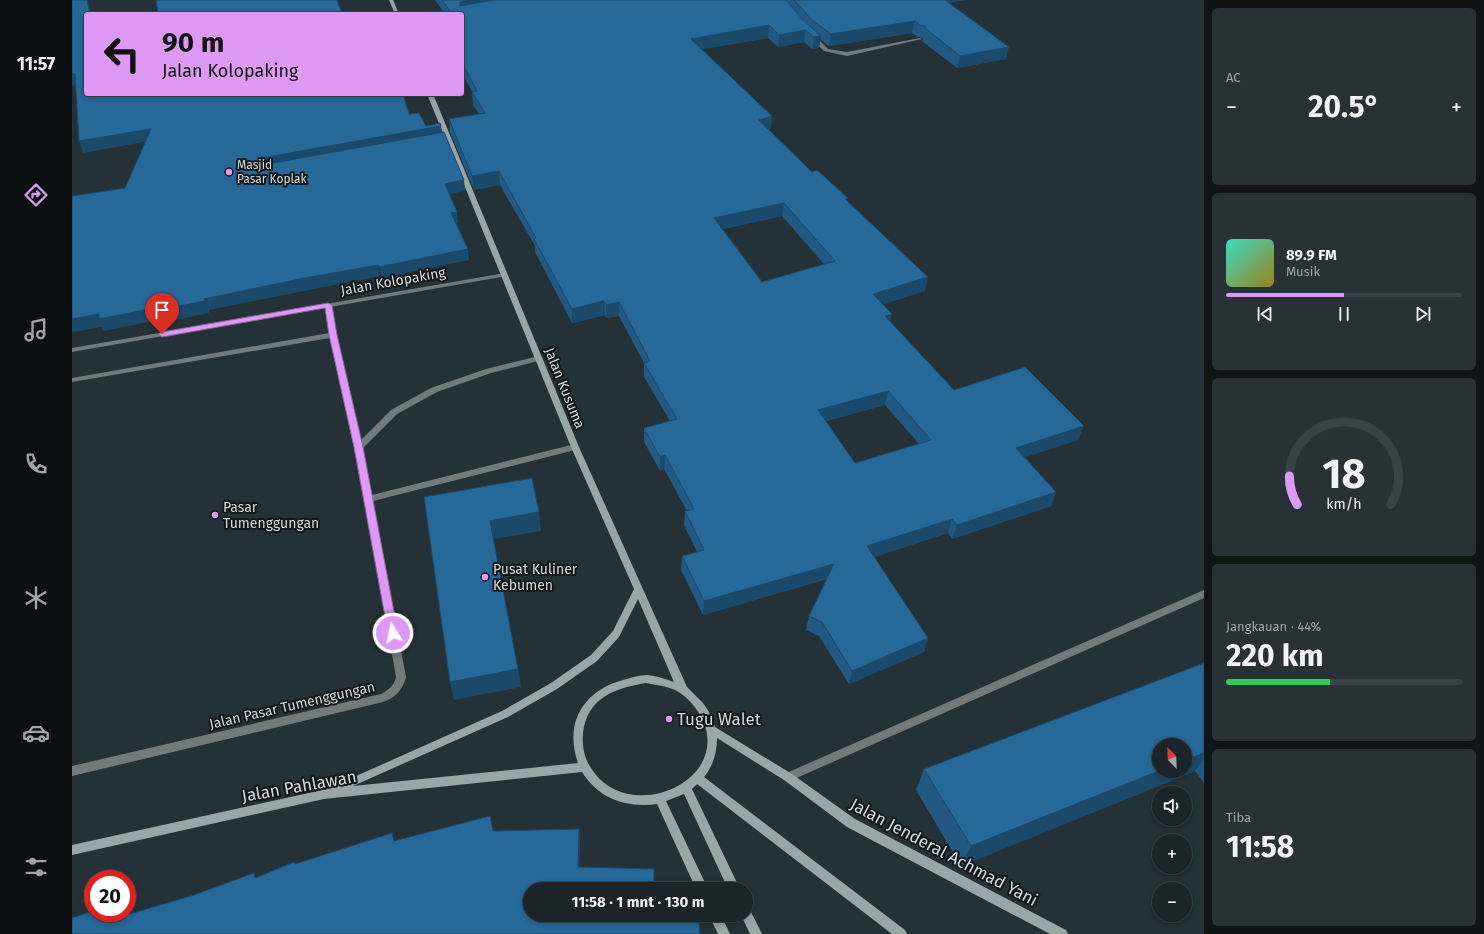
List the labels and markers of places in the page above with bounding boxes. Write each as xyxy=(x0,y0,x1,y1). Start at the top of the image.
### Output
place label: Masjid Pasar Koplak xyxy=(237,158,308,186)
marker: Masjid Pasar Koplak xyxy=(224,167,234,177)
pin xyxy=(145,293,179,334)
place label: Pasar Tumenggungan xyxy=(223,499,319,532)
marker: Pasar Tumenggungan xyxy=(210,510,220,520)
place label: Pusat Kuliner Kebumen xyxy=(493,561,578,594)
marker: Pusat Kuliner Kebumen xyxy=(480,572,490,582)
place label: Tugu Walet xyxy=(677,709,762,730)
marker: Tugu Walet xyxy=(664,714,674,724)

